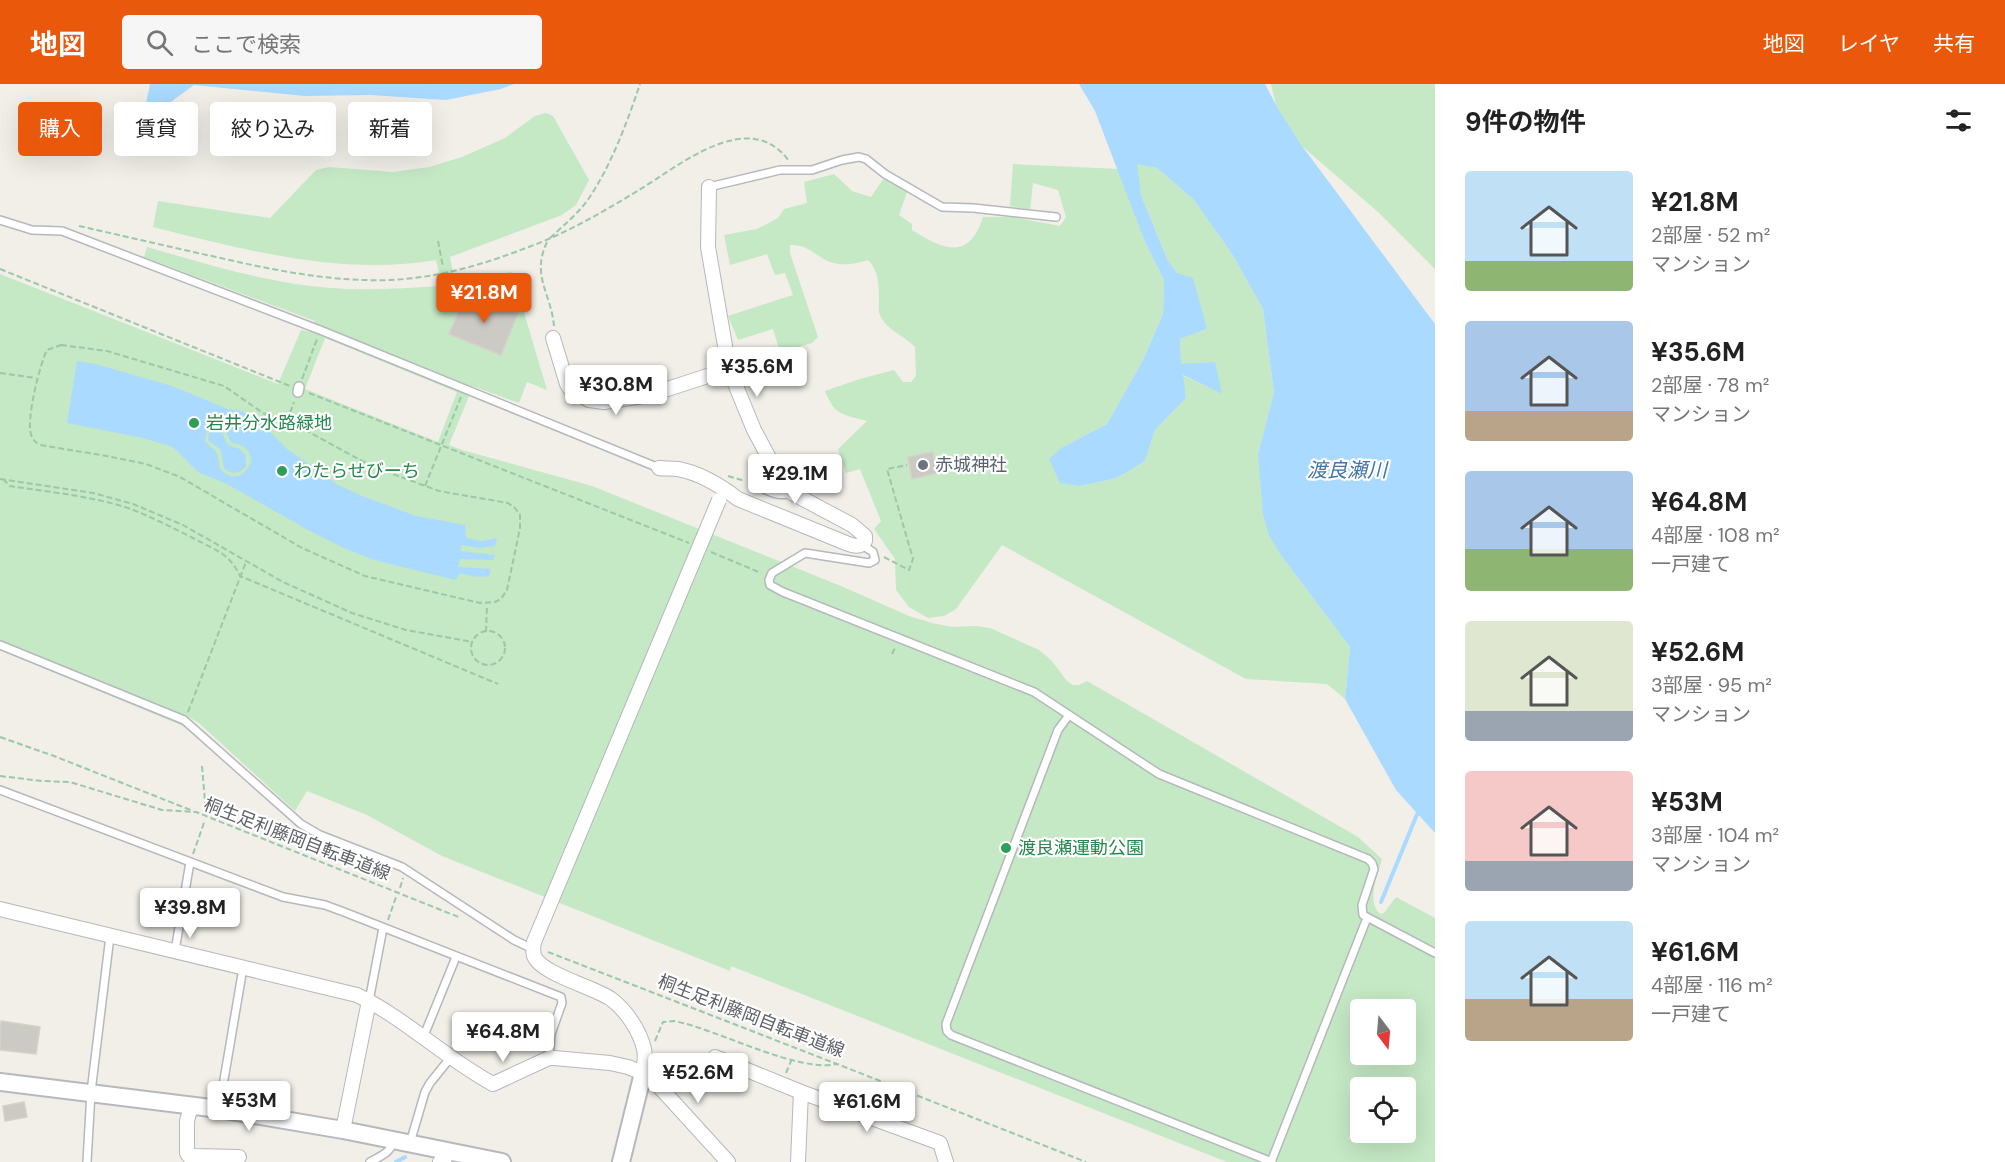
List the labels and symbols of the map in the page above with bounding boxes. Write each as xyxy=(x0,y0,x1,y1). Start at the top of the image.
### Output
pin: ¥21.8M xyxy=(435,273,533,324)
pin: ¥35.6M xyxy=(708,347,806,398)
pin: ¥30.8M xyxy=(567,365,665,416)
place label: 岩井分水路緑地 xyxy=(206,411,332,435)
marker: 岩井分水路緑地 xyxy=(187,416,201,430)
place label: 赤城神社 xyxy=(935,453,1007,477)
pin: ¥29.1M xyxy=(746,454,844,505)
water label: 渡良瀬川 xyxy=(1307,457,1389,483)
marker: 赤城神社 xyxy=(916,458,930,472)
place label: わたらせびーち xyxy=(294,459,420,483)
marker: わたらせびーち xyxy=(275,464,289,478)
street label: 桐生足利藤岡自転車道線 xyxy=(200,792,394,886)
place label: 渡良瀬運動公園 xyxy=(1018,836,1144,860)
marker: 渡良瀬運動公園 xyxy=(999,841,1013,855)
pin: ¥39.8M xyxy=(141,888,239,939)
street label: 桐生足利藤岡自転車道線 xyxy=(654,969,848,1063)
north arrow xyxy=(1350,999,1416,1065)
pin: ¥64.8M xyxy=(454,1012,552,1063)
pin: ¥52.6M xyxy=(649,1053,747,1104)
pin: ¥53M xyxy=(213,1081,285,1132)
pin: ¥61.6M xyxy=(818,1082,916,1133)

